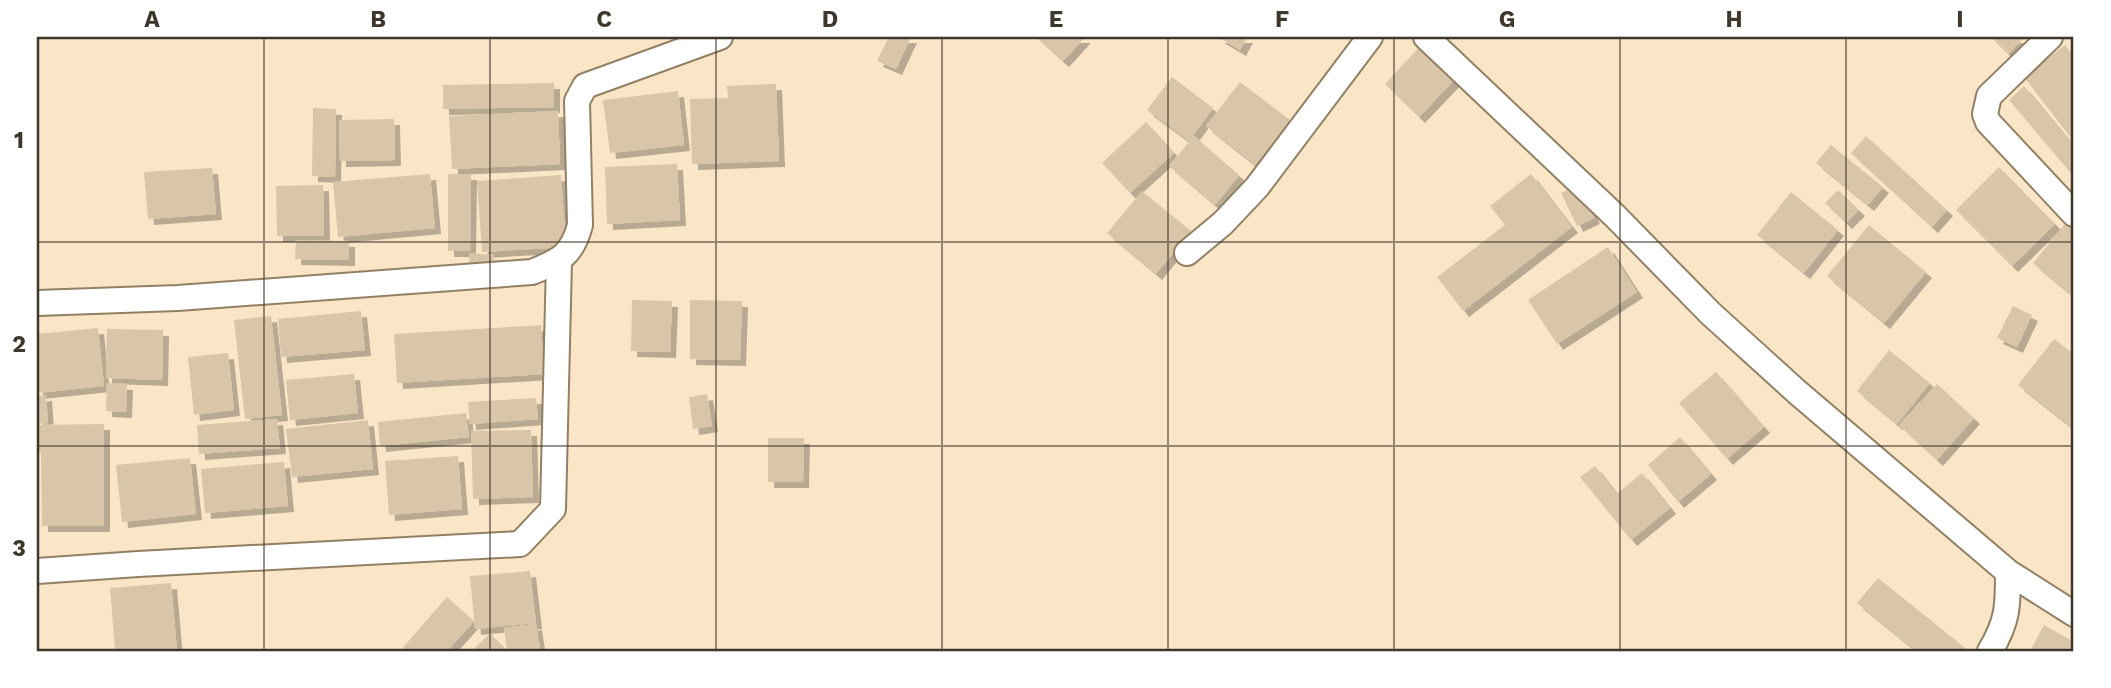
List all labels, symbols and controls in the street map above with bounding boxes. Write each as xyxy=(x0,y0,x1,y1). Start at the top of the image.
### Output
text: A xyxy=(144,6,160,33)
text: B xyxy=(370,6,386,33)
text: C xyxy=(596,6,612,33)
text: D xyxy=(822,6,838,33)
text: E xyxy=(1049,6,1063,33)
text: F xyxy=(1275,6,1289,33)
text: G xyxy=(1499,6,1515,33)
text: H xyxy=(1725,6,1743,33)
text: I xyxy=(1956,6,1964,33)
text: 1 xyxy=(14,127,24,154)
text: 2 xyxy=(12,331,26,358)
text: 3 xyxy=(12,535,26,562)

